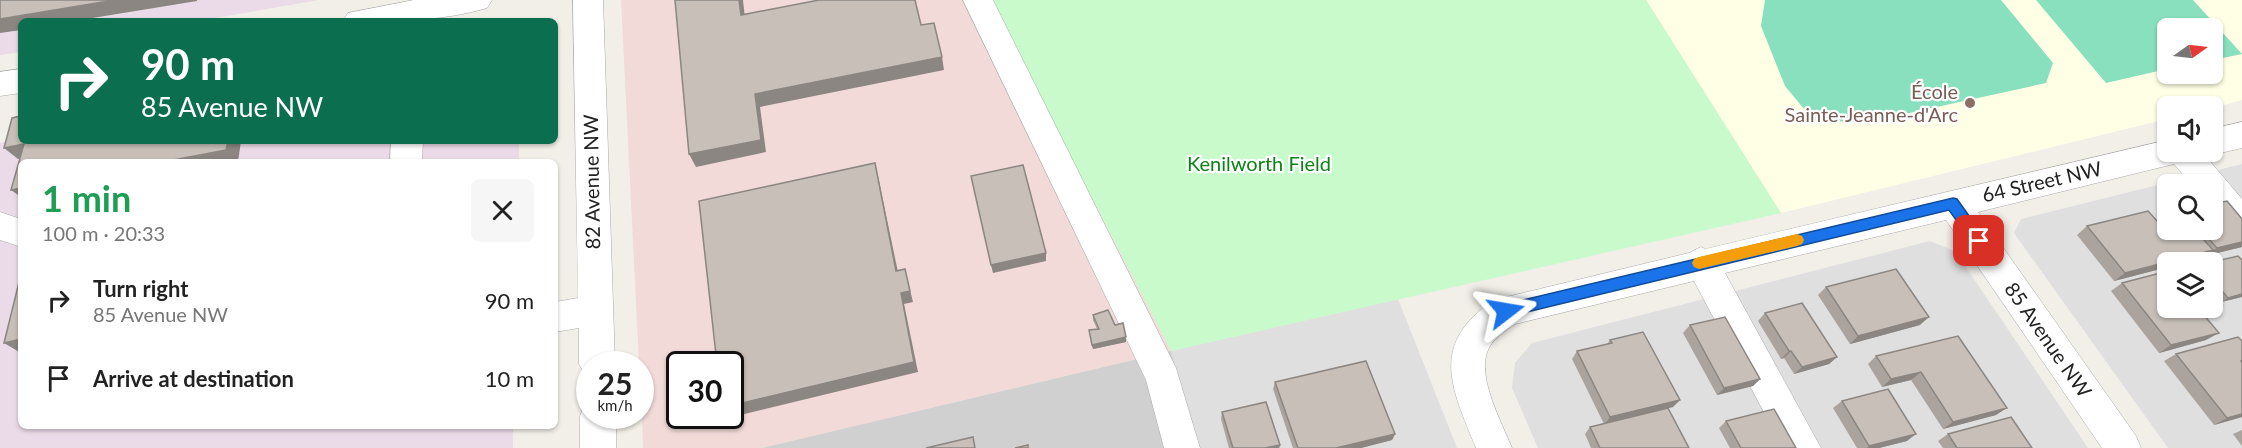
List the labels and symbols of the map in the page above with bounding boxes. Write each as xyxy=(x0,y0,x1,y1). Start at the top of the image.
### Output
north arrow xyxy=(2157,18,2223,84)
place label: École Sainte-Jeanne-d'Arc xyxy=(1785,79,1958,126)
marker: École Sainte-Jeanne-d'Arc xyxy=(1963,96,1977,110)
street label: 82 Avenue NW xyxy=(578,114,604,250)
park label: Kenilworth Field xyxy=(1187,151,1331,175)
street label: 64 Street NW xyxy=(1980,156,2104,206)
pin xyxy=(1953,215,2004,266)
street label: 85 Avenue NW xyxy=(2000,277,2098,402)
position arrow xyxy=(1474,279,1538,343)
speed limit sign: 30 xyxy=(666,351,744,429)

